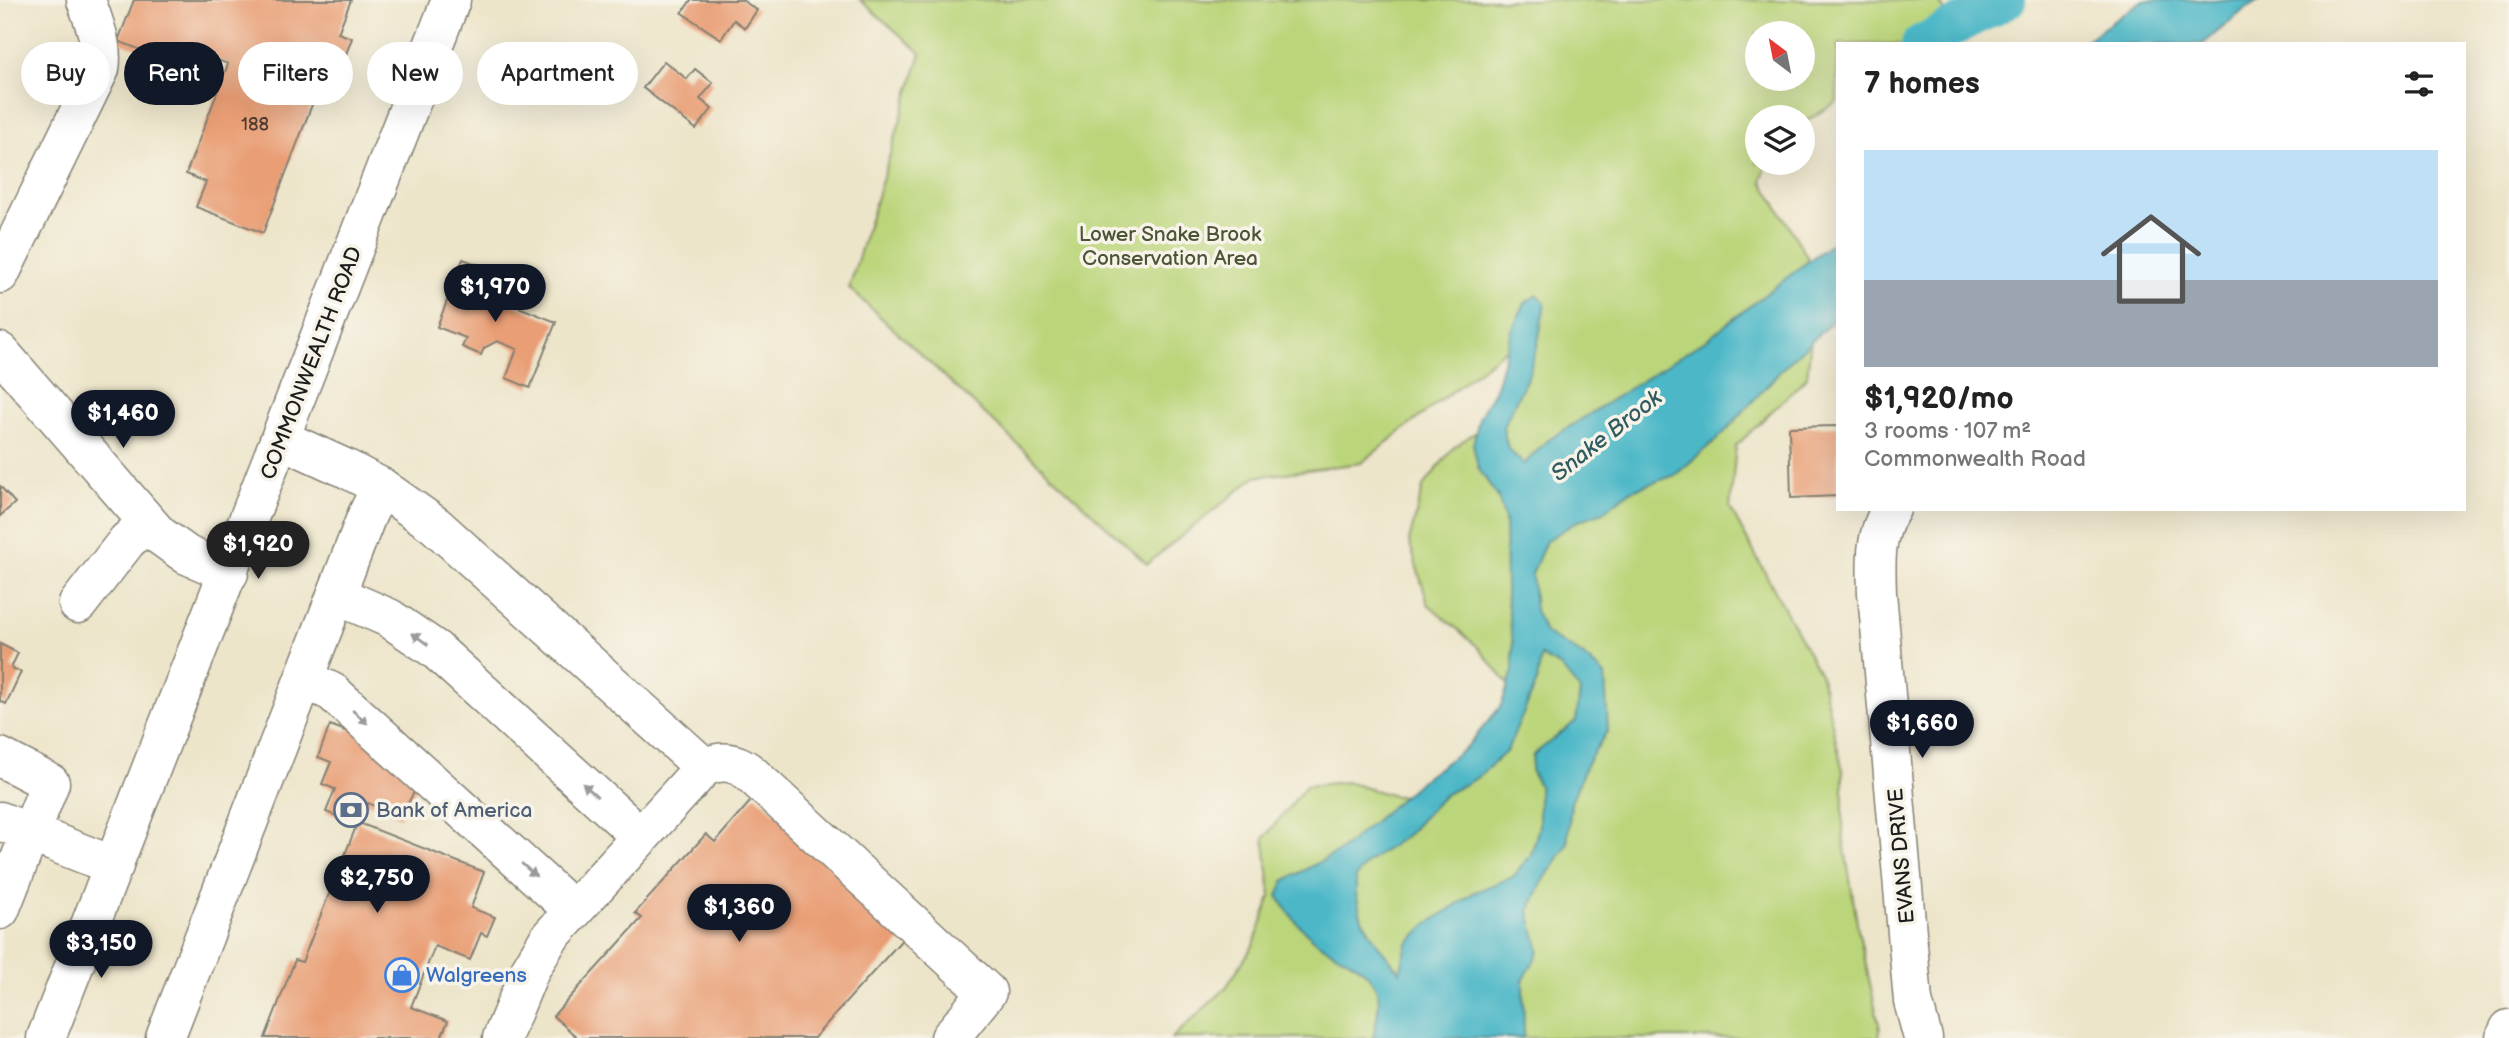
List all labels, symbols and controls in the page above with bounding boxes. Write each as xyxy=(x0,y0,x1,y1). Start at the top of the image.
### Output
north arrow xyxy=(1745,21,1815,91)
map controls xyxy=(1745,21,1815,175)
chip: Buy xyxy=(21,42,110,105)
chip: Rent xyxy=(124,42,224,105)
chip: Filters xyxy=(238,42,353,105)
chip: New xyxy=(367,42,463,105)
chip: Apartment xyxy=(477,42,638,105)
icon: filters xyxy=(2400,65,2438,103)
text: 7 homes xyxy=(1864,66,1980,102)
button: layers xyxy=(1745,105,1815,175)
house number: 188 xyxy=(241,114,269,135)
icon: home xyxy=(2088,196,2214,322)
park label: Lower Snake Brook Conservation Area xyxy=(1079,222,1262,271)
street label: COMMONWEALTH ROAD xyxy=(255,243,367,483)
pin: $1,970 xyxy=(438,264,552,324)
text: $1,970 xyxy=(460,273,530,301)
text: $1,920/mo xyxy=(1864,381,2014,417)
water label: Snake Brook xyxy=(1545,383,1668,488)
pin: $1,460 xyxy=(66,391,180,450)
text: $1,460 xyxy=(87,399,159,427)
text: 3 rooms · 107 m² xyxy=(1864,417,2031,445)
text: Commonwealth Road xyxy=(1864,445,2086,473)
pin: $1,920 xyxy=(201,522,315,581)
text: $1,920 xyxy=(222,530,294,558)
one-way arrow xyxy=(411,632,429,646)
pin: $1,660 xyxy=(1865,700,1979,760)
one-way arrow xyxy=(351,709,368,725)
text: $1,660 xyxy=(1886,709,1958,737)
one-way arrow xyxy=(581,782,599,798)
street label: EVANS DRIVE xyxy=(1883,787,1920,925)
bank icon: Bank of America xyxy=(332,791,370,829)
place label: Bank of America xyxy=(376,798,532,823)
pin: $2,750 xyxy=(320,856,434,915)
one-way arrow xyxy=(520,862,538,878)
text: $2,750 xyxy=(340,864,414,892)
pin: $1,360 xyxy=(682,884,796,944)
text: $1,360 xyxy=(703,893,775,921)
pin: $3,150 xyxy=(44,920,158,980)
text: $3,150 xyxy=(66,929,136,957)
shop icon: Walgreens xyxy=(383,956,421,994)
place label: Walgreens xyxy=(426,963,527,988)

